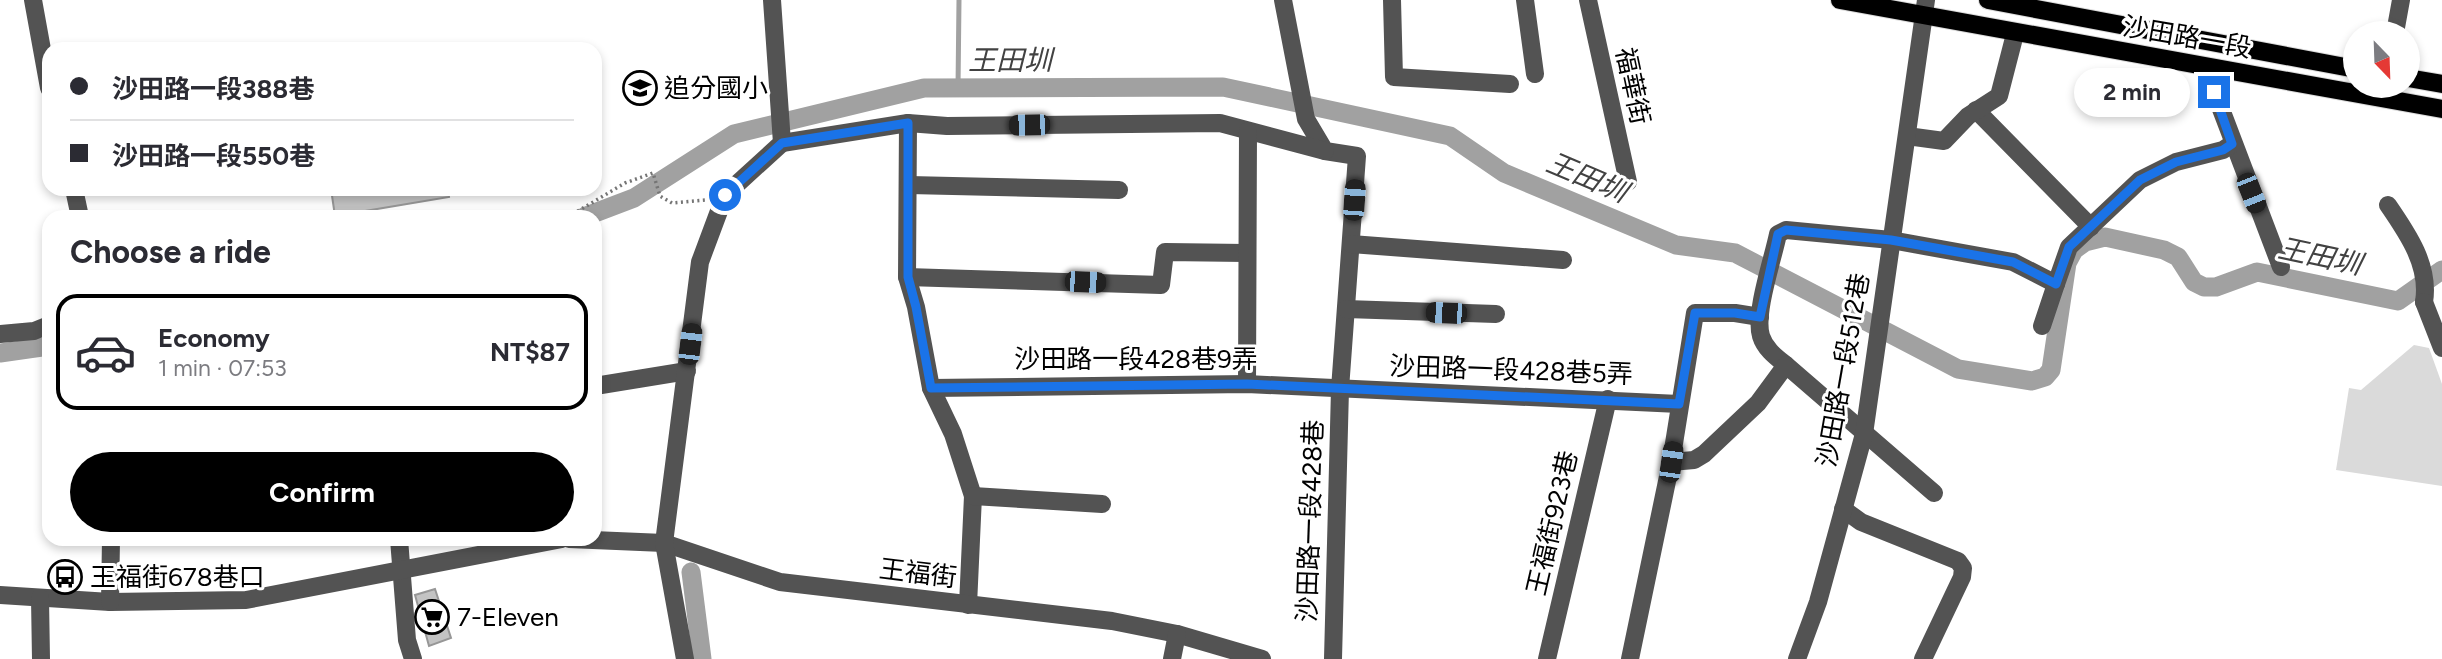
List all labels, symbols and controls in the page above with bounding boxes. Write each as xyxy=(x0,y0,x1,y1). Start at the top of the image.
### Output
street label: 沙田路一段 xyxy=(2120,10,2254,64)
north arrow xyxy=(2343,21,2420,98)
map controls xyxy=(2343,21,2420,98)
water label: 王田圳 xyxy=(968,43,1056,77)
street label: 福華街 xyxy=(1609,45,1657,127)
callout: 2 min xyxy=(2074,68,2190,116)
school or university icon: 追分國小 xyxy=(621,69,659,107)
place label: 追分國小 xyxy=(664,72,768,104)
text: 沙田路一段388巷 xyxy=(112,73,314,105)
route end xyxy=(2198,76,2230,108)
text: 2 min xyxy=(2103,78,2161,106)
car xyxy=(1008,114,1051,136)
text: 沙田路一段550巷 xyxy=(112,140,315,172)
water label: 王田圳 xyxy=(1542,145,1636,211)
car xyxy=(2234,170,2269,216)
car xyxy=(1343,178,1366,222)
route start xyxy=(709,179,741,211)
water label: 王田圳 xyxy=(2275,231,2369,282)
text: Choose a ride xyxy=(70,233,271,271)
car xyxy=(1064,271,1107,293)
street label: 沙田路一段512巷 xyxy=(1810,271,1876,469)
car xyxy=(1425,302,1468,324)
icon: car xyxy=(74,321,137,384)
text: Economy xyxy=(158,322,270,354)
car xyxy=(678,322,703,366)
text: NT$87 xyxy=(490,336,570,368)
street label: 沙田路一段428巷9弄 xyxy=(1014,343,1258,375)
street label: 沙田路一段428巷5弄 xyxy=(1389,350,1633,390)
text: 1 min · 07:53 xyxy=(158,354,287,382)
street label: 沙田路一段428巷 xyxy=(1290,419,1330,623)
car xyxy=(1658,440,1685,484)
street label: 王福街923巷 xyxy=(1520,448,1584,598)
button: Confirm xyxy=(70,452,574,532)
street label: 王福街 xyxy=(877,552,959,594)
bus stop icon: 王福街678巷口 xyxy=(46,558,84,596)
place label: 王福街678巷口 xyxy=(90,561,265,593)
supermarket icon: 7-Eleven xyxy=(413,598,451,636)
place label: 7-Eleven xyxy=(457,601,559,633)

